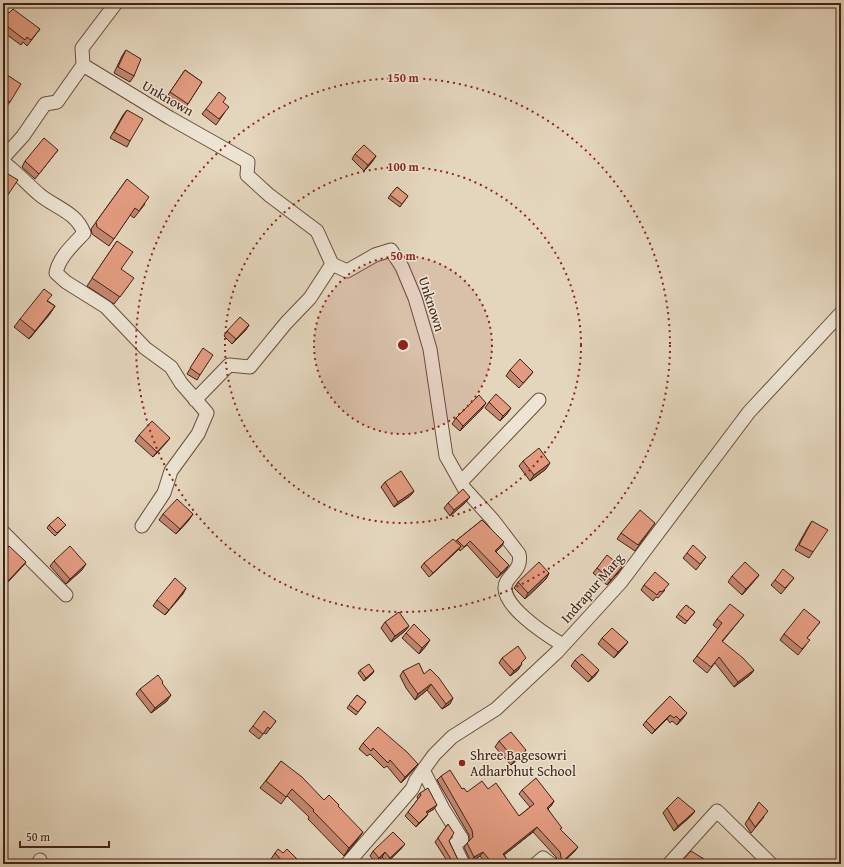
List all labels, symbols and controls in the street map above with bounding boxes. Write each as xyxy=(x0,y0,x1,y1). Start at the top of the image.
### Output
text: 150 m xyxy=(387,69,420,86)
street label: Unknown xyxy=(138,75,198,121)
text: 100 m xyxy=(387,158,420,175)
text: 50 m xyxy=(390,247,416,264)
street label: Unknown xyxy=(414,274,450,334)
centre of rings xyxy=(396,338,410,352)
street label: Indrapur Marg xyxy=(556,549,628,627)
place label: Shree Bagesowri Adharbhut School xyxy=(470,745,576,781)
marker: Shree Bagesowri Adharbhut School xyxy=(457,758,467,768)
scale bar xyxy=(20,823,109,849)
text: 50 m xyxy=(26,828,50,845)

